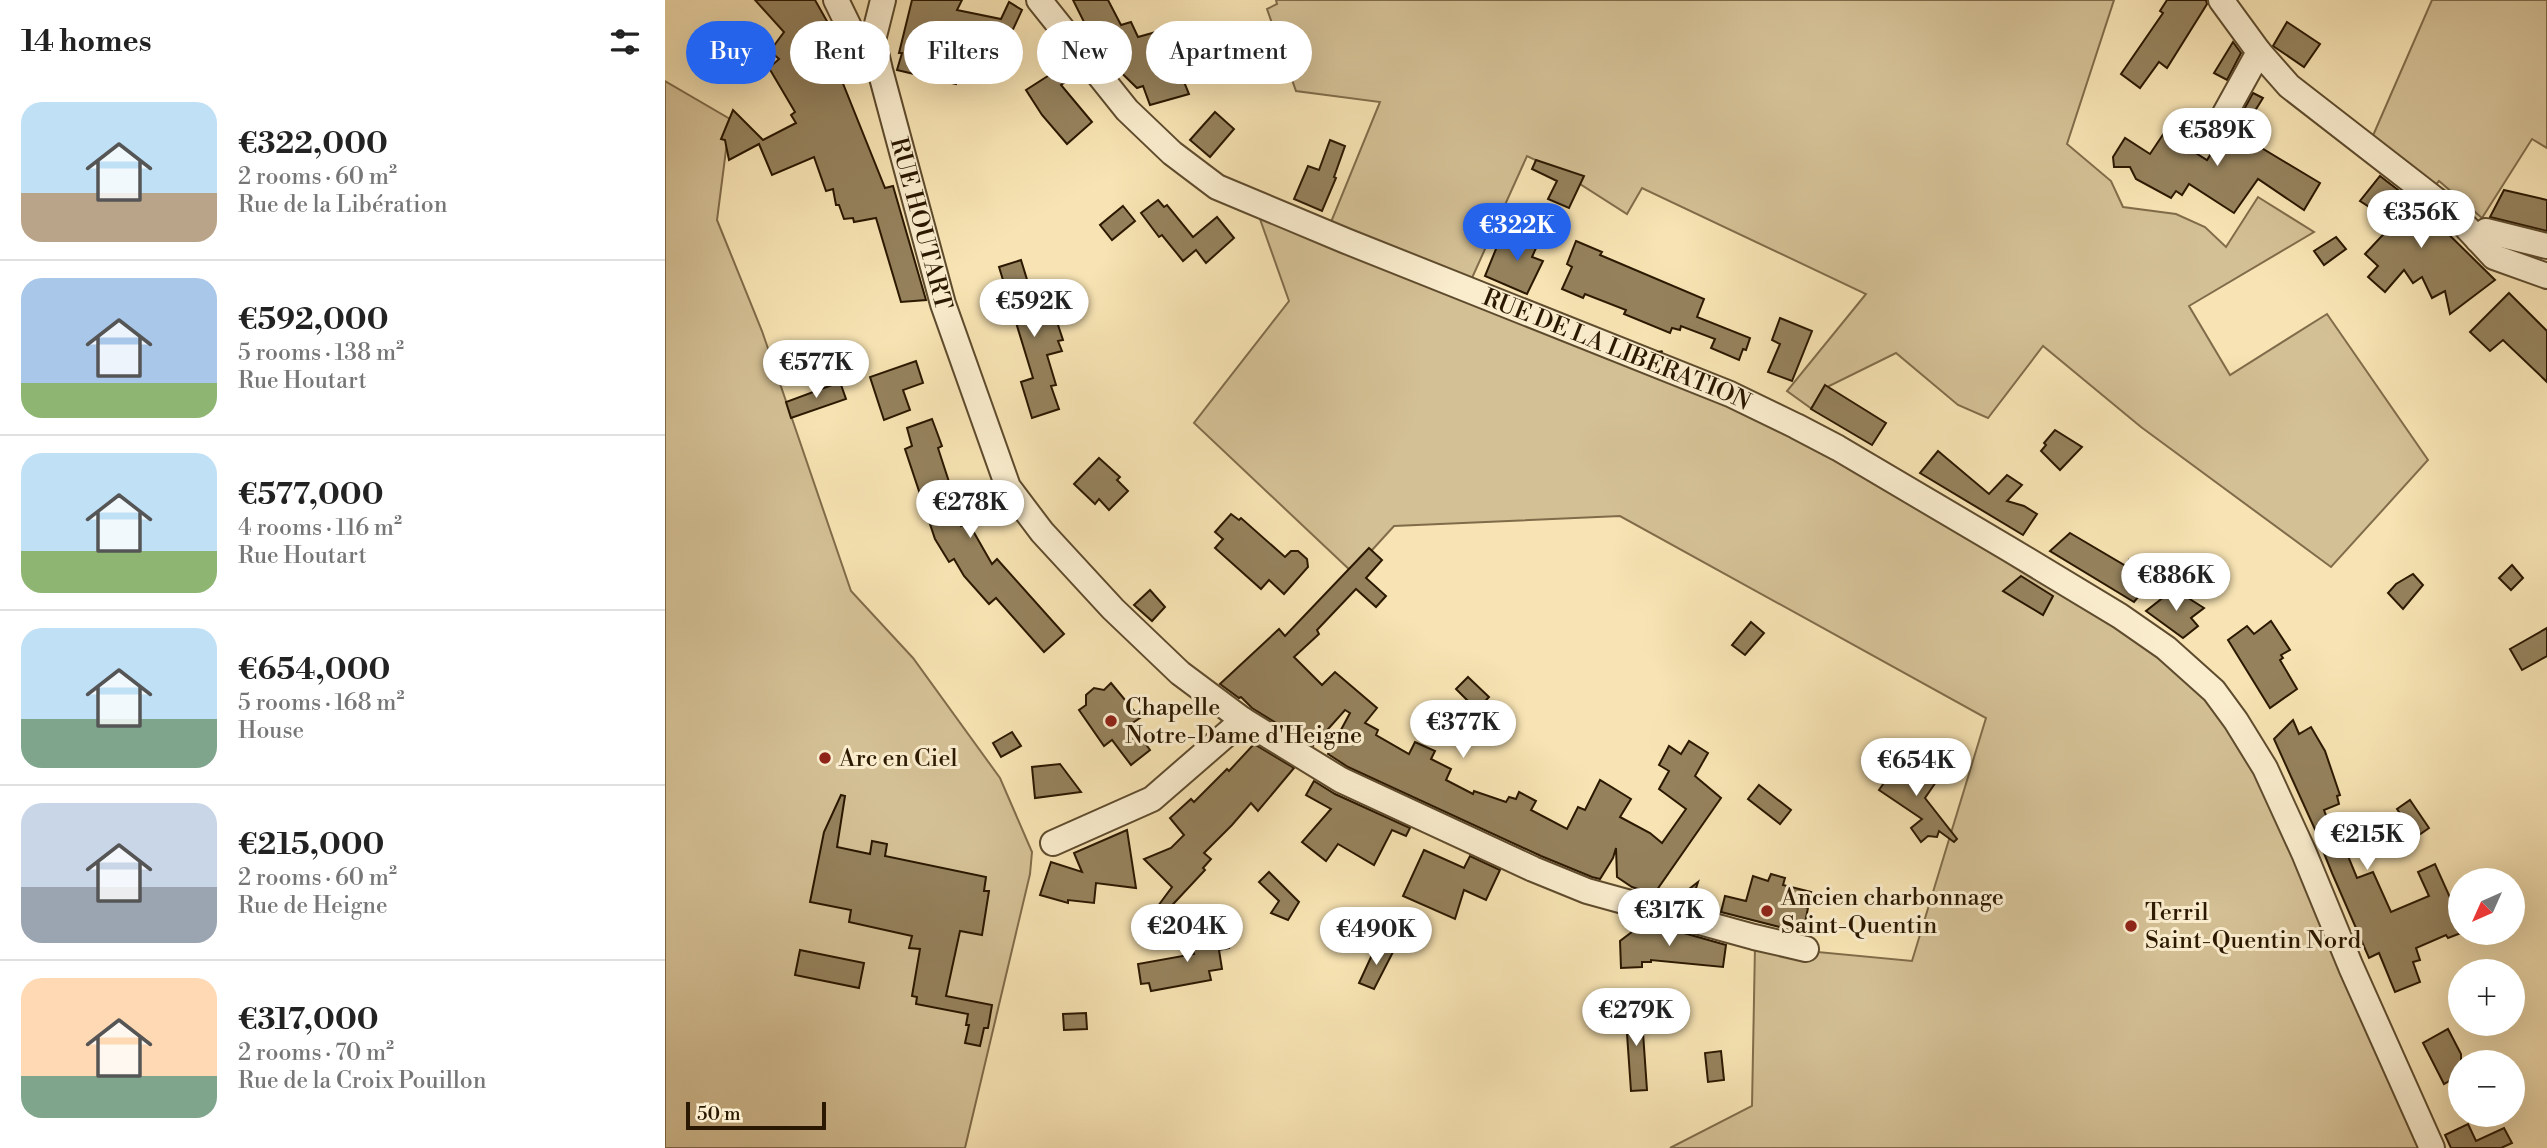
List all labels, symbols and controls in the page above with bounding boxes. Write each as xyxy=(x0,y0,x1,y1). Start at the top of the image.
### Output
chip: Buy xyxy=(686,21,776,84)
chip: Rent xyxy=(790,21,890,84)
chip: Filters xyxy=(904,21,1023,84)
chip: New xyxy=(1037,21,1132,84)
chip: Apartment xyxy=(1146,21,1312,84)
text: 14 homes xyxy=(21,23,152,61)
icon: filters xyxy=(606,23,644,61)
pin: €589K xyxy=(2168,108,2266,168)
text: €589K xyxy=(2178,117,2256,145)
text: €322,000 xyxy=(238,125,388,163)
icon: home xyxy=(77,130,161,214)
street label: RUE HOUTART xyxy=(883,134,958,313)
text: 2 rooms · 60 m² xyxy=(238,163,397,191)
pin: €356K xyxy=(2372,190,2470,250)
text: Rue de la Libération xyxy=(238,191,447,219)
text: €356K xyxy=(2383,199,2459,227)
pin: €322K xyxy=(1468,204,1566,263)
text: €322K xyxy=(1479,212,1555,240)
pin: €592K xyxy=(985,280,1083,339)
street label: RUE DE LA LIBÉRATION xyxy=(1478,283,1756,418)
text: €592K xyxy=(996,288,1072,316)
text: €592,000 xyxy=(238,301,388,339)
icon: home xyxy=(77,306,161,390)
text: 5 rooms · 138 m² xyxy=(238,339,404,367)
pin: €577K xyxy=(767,340,865,400)
text: €577K xyxy=(779,349,853,377)
text: Rue Houtart xyxy=(238,367,367,395)
text: €577,000 xyxy=(238,476,383,514)
pin: €278K xyxy=(921,480,1019,540)
icon: home xyxy=(77,481,161,565)
text: €278K xyxy=(932,489,1008,517)
text: 4 rooms · 116 m² xyxy=(238,514,402,542)
text: Rue Houtart xyxy=(238,542,367,570)
pin: €886K xyxy=(2127,554,2225,613)
text: €886K xyxy=(2137,562,2215,590)
text: €654,000 xyxy=(238,651,390,689)
icon: home xyxy=(77,656,161,740)
text: 5 rooms · 168 m² xyxy=(238,689,405,717)
place label: Chapelle Notre-Dame d'Heigne xyxy=(1125,693,1362,751)
pin: €377K xyxy=(1414,700,1512,760)
text: €377K xyxy=(1426,709,1500,737)
marker: Chapelle Notre-Dame d'Heigne xyxy=(1103,713,1119,729)
text: House xyxy=(238,717,304,745)
pin: €654K xyxy=(1867,738,1965,798)
place label: Arc en Ciel xyxy=(838,744,958,774)
text: €654K xyxy=(1877,747,1955,775)
marker: Arc en Ciel xyxy=(817,750,833,766)
pin: €215K xyxy=(2318,812,2416,872)
text: €215K xyxy=(2330,821,2404,849)
text: €215,000 xyxy=(238,826,384,864)
icon: home xyxy=(77,831,161,915)
text: 2 rooms · 60 m² xyxy=(238,864,397,892)
north arrow xyxy=(2448,868,2525,945)
map controls xyxy=(2448,868,2525,1127)
place label: Ancien charbonnage Saint-Quentin xyxy=(1780,883,2004,941)
pin: €317K xyxy=(1620,888,1718,948)
text: Rue de Heigne xyxy=(238,892,388,920)
text: €317K xyxy=(1634,897,1704,925)
place label: Terril Saint-Quentin Nord xyxy=(2145,898,2361,956)
marker: Ancien charbonnage Saint-Quentin xyxy=(1759,903,1775,919)
pin: €204K xyxy=(1138,904,1236,964)
pin: €490K xyxy=(1327,908,1425,967)
text: €204K xyxy=(1147,913,1227,941)
text: €490K xyxy=(1336,916,1416,944)
marker: Terril Saint-Quentin Nord xyxy=(2123,918,2139,934)
button: + xyxy=(2448,959,2525,1036)
pin: €279K xyxy=(1587,988,1685,1048)
text: €279K xyxy=(1598,997,1674,1025)
text: €317,000 xyxy=(238,1001,379,1039)
icon: home xyxy=(77,1006,161,1090)
text: 2 rooms · 70 m² xyxy=(238,1039,394,1067)
button: − xyxy=(2448,1050,2525,1127)
text: Rue de la Croix Pouillon xyxy=(238,1067,486,1095)
scale bar xyxy=(686,1099,826,1131)
text: 50 m xyxy=(697,1102,741,1126)

